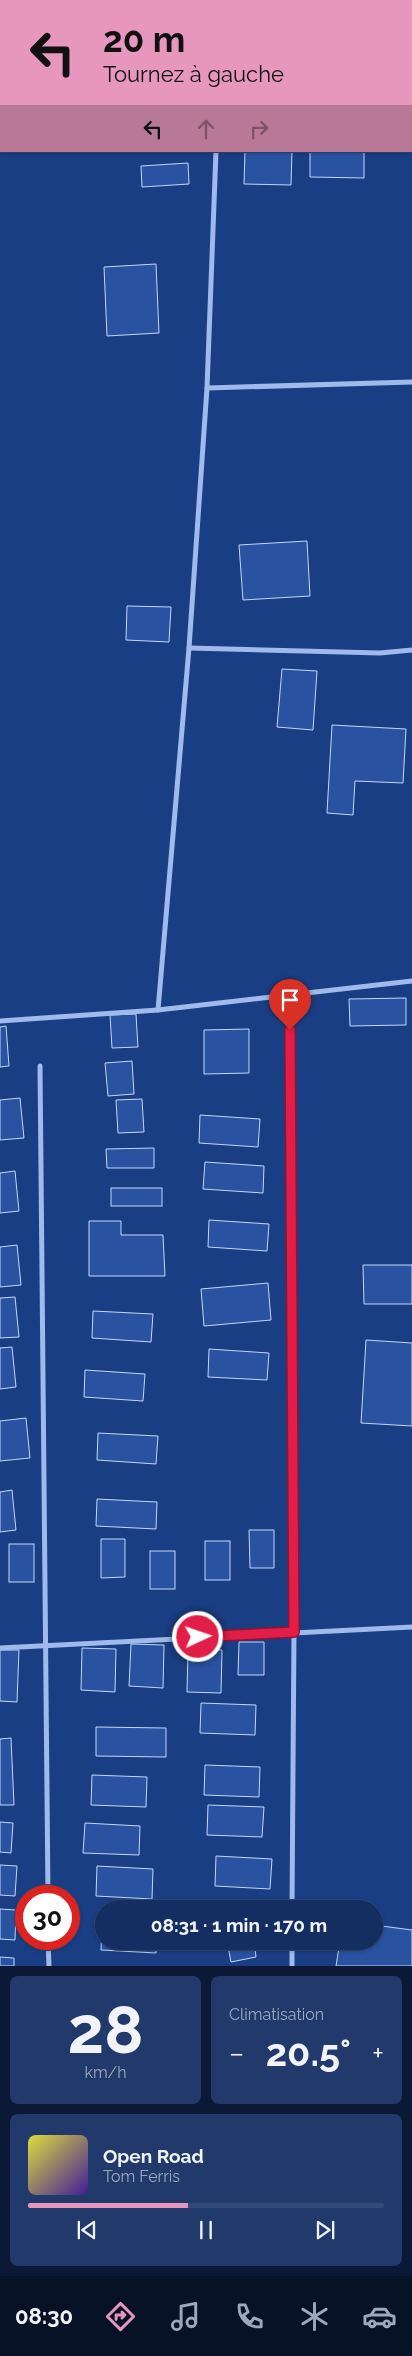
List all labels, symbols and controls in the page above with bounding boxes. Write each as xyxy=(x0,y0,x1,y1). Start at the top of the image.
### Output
text: 20 m xyxy=(103,19,185,60)
icon: left xyxy=(20,20,85,85)
text: Tournez à gauche xyxy=(103,61,284,87)
icon: left xyxy=(139,115,167,143)
icon: ahead xyxy=(192,115,220,143)
icon: right xyxy=(245,115,273,143)
pin xyxy=(269,979,311,1030)
icon: arrive xyxy=(276,986,304,1014)
position arrow xyxy=(171,1610,223,1662)
speed limit sign: 30 xyxy=(15,1885,80,1950)
text: 08:31 · 1 min · 170 m xyxy=(151,1914,327,1936)
text: 28 xyxy=(68,1992,143,2068)
text: Climatisation xyxy=(229,2005,324,2024)
text: 20.5° xyxy=(266,2030,351,2075)
text: − xyxy=(229,2037,244,2070)
text: + xyxy=(372,2037,384,2070)
text: km/h xyxy=(84,2063,127,2082)
text: Open Road xyxy=(103,2145,204,2167)
text: Tom Ferris xyxy=(103,2167,180,2186)
icon: previous xyxy=(73,2216,101,2244)
icon: pause xyxy=(192,2216,220,2244)
icon: next xyxy=(311,2216,339,2244)
icon: directions xyxy=(103,2299,138,2334)
icon: music xyxy=(168,2299,203,2334)
icon: phone xyxy=(232,2299,267,2334)
icon: climate xyxy=(297,2299,332,2334)
icon: car xyxy=(362,2299,397,2334)
text: 08:30 xyxy=(15,2303,73,2329)

